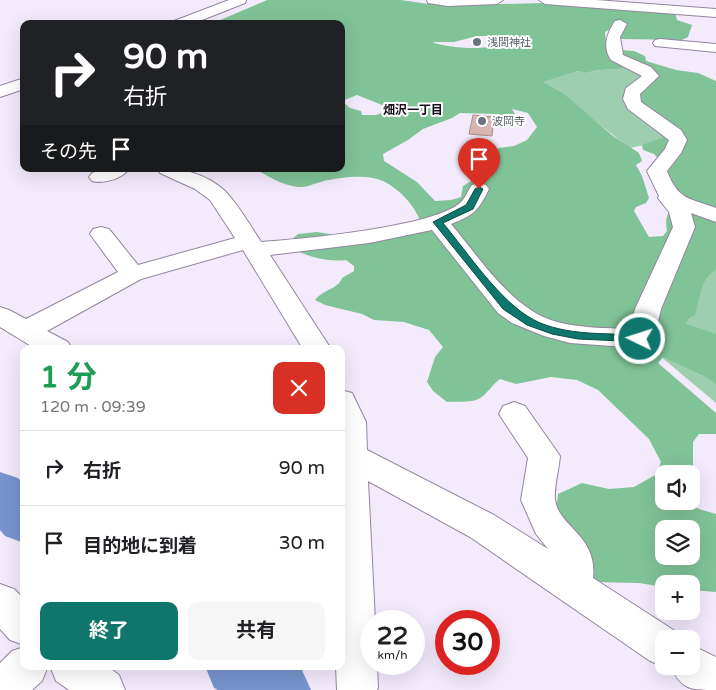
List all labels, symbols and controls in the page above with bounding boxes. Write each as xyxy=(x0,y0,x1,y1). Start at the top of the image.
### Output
text: 90 m xyxy=(123,36,208,78)
marker: 浅間神社 xyxy=(471,36,483,48)
place label: 浅間神社 xyxy=(487,36,531,49)
icon: right xyxy=(40,40,105,105)
text: 右折 xyxy=(123,84,167,110)
district label: 畑沢一丁目 xyxy=(383,103,443,117)
marker: 波岡寺 xyxy=(476,115,488,127)
place label: 波岡寺 xyxy=(492,115,525,128)
icon: arrive xyxy=(107,135,135,163)
pin xyxy=(458,138,500,189)
text: その先 xyxy=(40,141,97,163)
icon: arrive xyxy=(465,145,493,173)
position arrow xyxy=(613,312,665,364)
text: 1 分 xyxy=(40,359,97,396)
button: close xyxy=(273,362,325,414)
text: 120 m · 09:39 xyxy=(40,397,146,417)
icon: right xyxy=(40,454,68,482)
text: 90 m xyxy=(279,457,325,479)
text: 右折 xyxy=(83,460,121,482)
map controls xyxy=(655,465,700,675)
button: sound xyxy=(655,465,700,510)
button: layers xyxy=(655,520,700,565)
icon: arrive xyxy=(40,529,68,557)
text: 30 m xyxy=(279,532,325,554)
text: 目的地に到着 xyxy=(83,535,197,557)
button: + xyxy=(655,575,700,620)
button: 終了 xyxy=(40,602,178,660)
button: 共有 xyxy=(188,602,325,660)
speed limit sign: 30 xyxy=(435,610,500,675)
text: 22 xyxy=(377,621,408,651)
button: − xyxy=(655,630,700,675)
text: km/h xyxy=(377,648,408,662)

